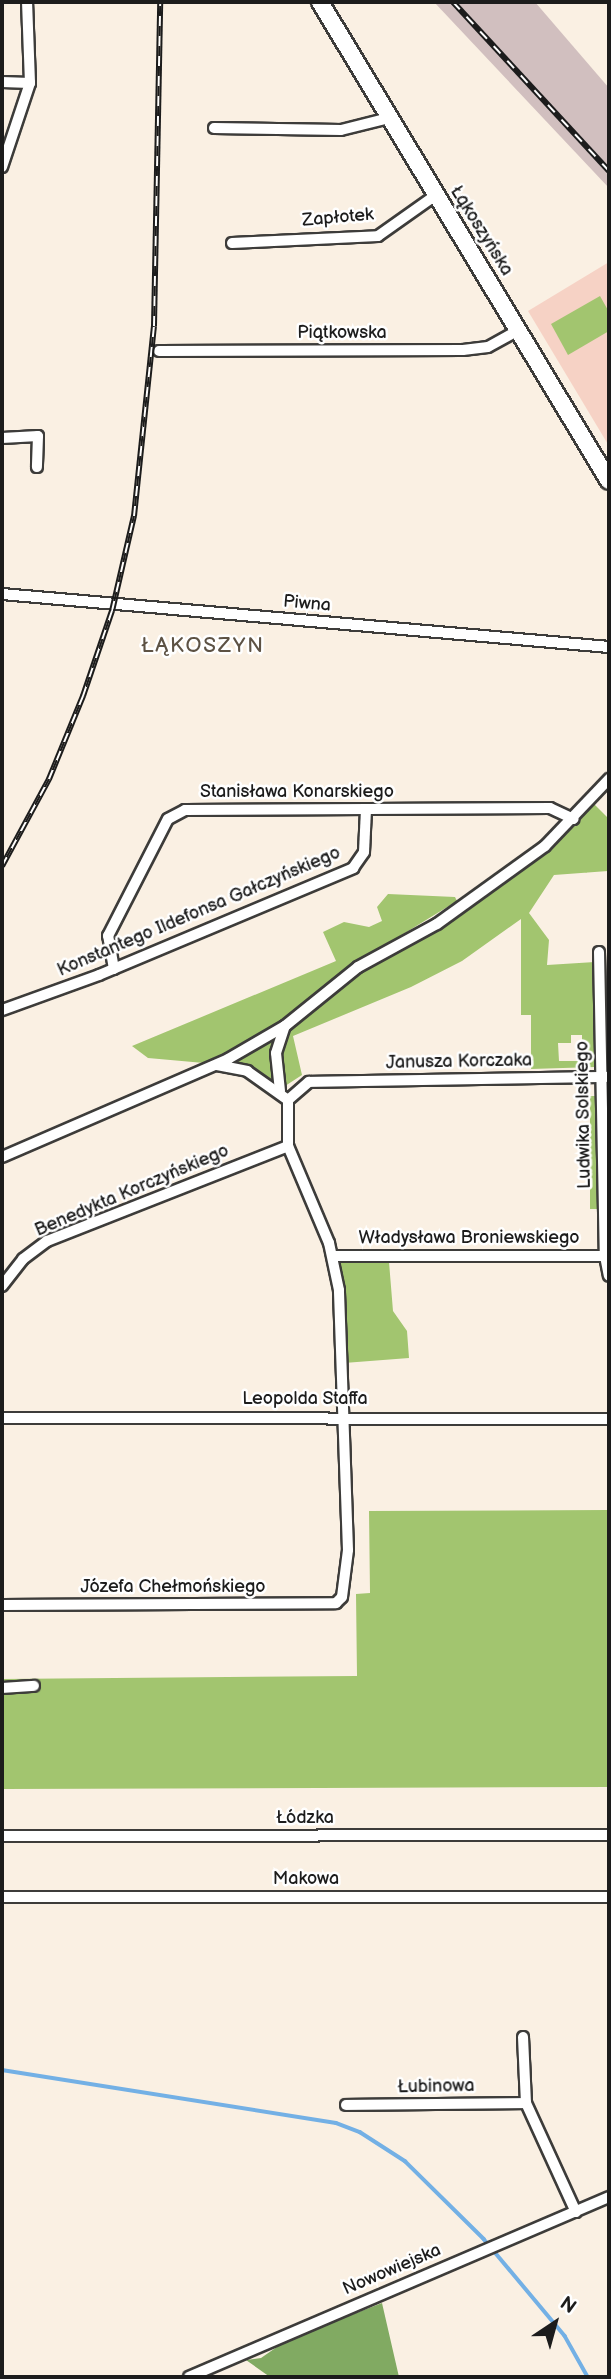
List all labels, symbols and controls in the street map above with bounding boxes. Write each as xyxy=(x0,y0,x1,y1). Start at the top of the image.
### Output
street label: Łąkoszyńska xyxy=(445,182,517,280)
street label: Zapłotek xyxy=(301,204,375,232)
street label: Piątkowska xyxy=(297,322,387,344)
street label: Piwna xyxy=(282,591,332,617)
district label: ŁĄKOSZYN xyxy=(142,633,264,659)
street label: Stanisława Konarskiego xyxy=(200,781,394,803)
street label: Konstantego Ildefonsa Gałczyńskiego xyxy=(54,842,344,982)
street label: Ludwika Solskiego xyxy=(572,1041,596,1189)
street label: Janusza Korczaka xyxy=(386,1050,532,1074)
street label: Benedykta Korczyńskiego xyxy=(32,1140,232,1242)
street label: Władysława Broniewskiego xyxy=(358,1227,580,1249)
street label: Leopolda Staffa xyxy=(242,1388,368,1410)
street label: Józefa Chełmońskiego xyxy=(80,1576,266,1598)
street label: Łódzka xyxy=(276,1807,334,1829)
street label: Makowa xyxy=(273,1868,339,1890)
street label: Łubinowa xyxy=(397,2076,475,2098)
street label: Nowowiejska xyxy=(340,2240,444,2300)
north arrow xyxy=(520,2288,590,2358)
text: N xyxy=(555,2292,580,2319)

